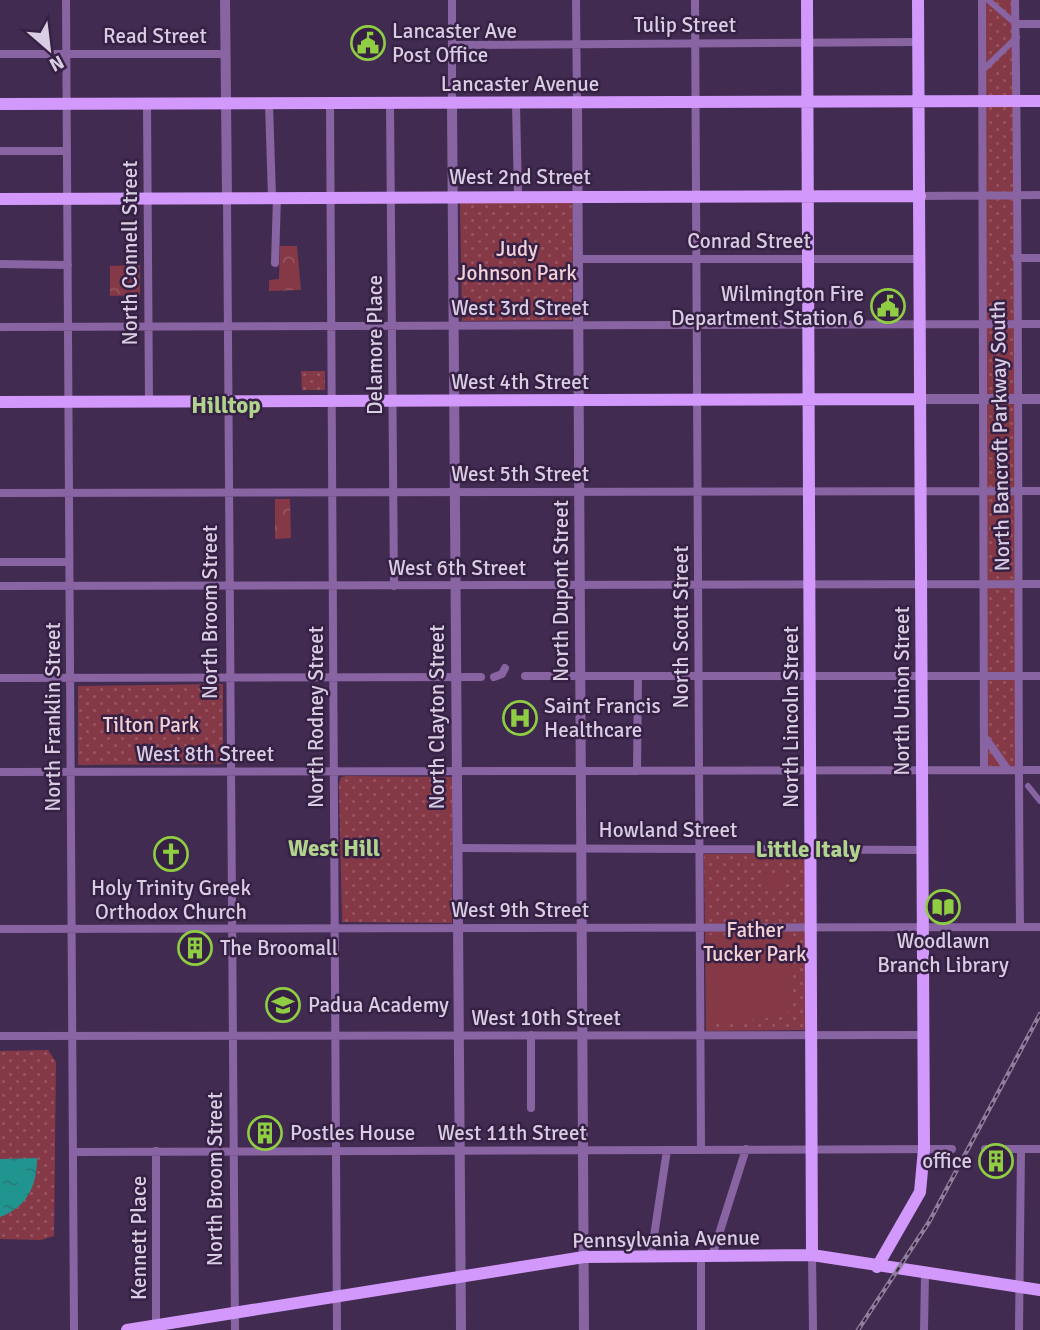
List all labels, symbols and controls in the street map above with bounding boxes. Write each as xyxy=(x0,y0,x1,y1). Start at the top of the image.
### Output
street label: Tulip Street xyxy=(634,12,736,38)
north arrow xyxy=(14,14,84,84)
place label: Lancaster Ave Post Office xyxy=(392,18,517,68)
street label: Read Street xyxy=(103,23,207,49)
public building icon: Lancaster Ave Post Office xyxy=(349,24,387,62)
text: N xyxy=(45,49,68,77)
street label: Lancaster Avenue xyxy=(441,71,599,97)
street label: North Connell Street xyxy=(117,160,143,346)
street label: West 2nd Street xyxy=(449,164,591,190)
street label: Conrad Street xyxy=(687,228,811,254)
park label: Judy Johnson Park xyxy=(457,236,577,286)
street label: Delamore Place xyxy=(362,275,388,415)
place label: Wilmington Fire Department Station 6 xyxy=(671,281,864,331)
public building icon: Wilmington Fire Department Station 6 xyxy=(869,287,907,325)
street label: West 3rd Street xyxy=(451,295,589,321)
street label: North Bancroft Parkway South xyxy=(985,300,1015,572)
street label: West 4th Street xyxy=(451,369,589,395)
district label: Hilltop xyxy=(191,391,261,420)
street label: West 5th Street xyxy=(451,461,589,487)
street label: North Dupont Street xyxy=(548,500,574,682)
street label: North Broom Street xyxy=(197,525,223,699)
street label: North Scott Street xyxy=(668,546,694,708)
street label: West 6th Street xyxy=(388,555,526,581)
street label: North Union Street xyxy=(889,606,915,776)
street label: North Franklin Street xyxy=(40,622,66,812)
street label: North Clayton Street xyxy=(424,625,450,809)
street label: North Rodney Street xyxy=(303,626,329,808)
street label: North Lincoln Street xyxy=(778,626,804,808)
place label: Saint Francis Healthcare xyxy=(544,693,661,743)
hospital icon: Saint Francis Healthcare xyxy=(501,699,539,737)
park label: Tilton Park xyxy=(103,712,200,738)
street label: West 8th Street xyxy=(136,741,274,767)
street label: Howland Street xyxy=(599,817,737,843)
district label: West Hill xyxy=(288,834,380,863)
church icon: Holy Trinity Greek Orthodox Church xyxy=(152,835,190,873)
district label: Little Italy xyxy=(755,835,861,864)
place label: Holy Trinity Greek Orthodox Church xyxy=(91,875,251,925)
library icon: Woodlawn Branch Library xyxy=(924,888,962,926)
street label: West 9th Street xyxy=(451,897,589,923)
park label: Father Tucker Park xyxy=(703,917,807,967)
place label: Woodlawn Branch Library xyxy=(877,928,1009,978)
building icon: The Broomall xyxy=(176,929,214,967)
place label: The Broomall xyxy=(220,935,338,961)
school or university icon: Padua Academy xyxy=(264,986,302,1024)
place label: Padua Academy xyxy=(308,992,449,1018)
street label: West 10th Street xyxy=(471,1005,621,1031)
street label: North Broom Street xyxy=(202,1092,228,1266)
building icon: Postles House xyxy=(246,1114,284,1152)
place label: Postles House xyxy=(290,1120,415,1146)
street label: West 11th Street xyxy=(437,1120,587,1146)
building icon: office xyxy=(977,1142,1015,1180)
place label: office xyxy=(922,1148,972,1174)
street label: Kennett Place xyxy=(126,1176,152,1300)
street label: Pennsylvania Avenue xyxy=(572,1224,760,1254)

